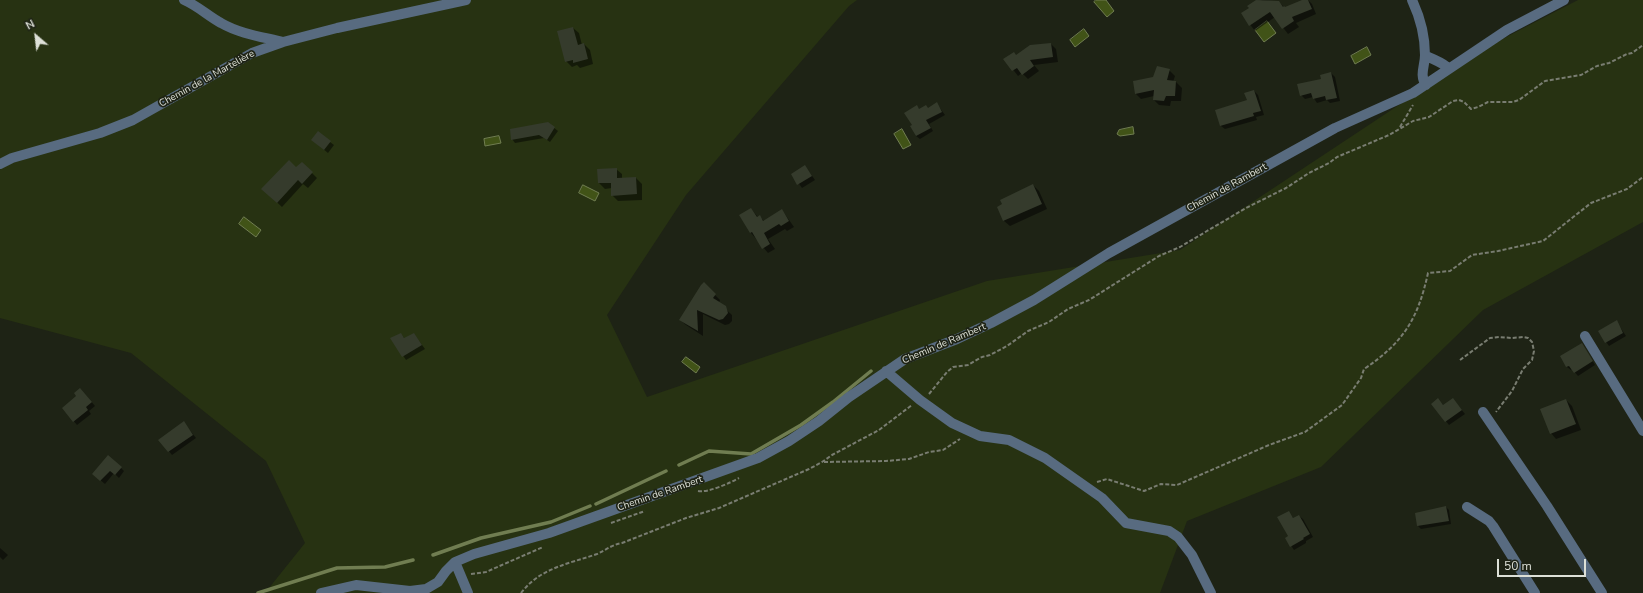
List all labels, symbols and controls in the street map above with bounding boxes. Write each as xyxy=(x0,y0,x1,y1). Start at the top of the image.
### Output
north arrow xyxy=(16,16,56,56)
text: N xyxy=(23,16,37,34)
street label: Chemin de la Martelière xyxy=(157,48,257,110)
street label: Chemin de Rambert xyxy=(1185,161,1269,215)
street label: Chemin de Rambert xyxy=(900,321,988,367)
street label: Chemin de Rambert xyxy=(616,474,704,514)
scale bar xyxy=(1499,551,1588,577)
text: 50 m xyxy=(1504,558,1532,574)

